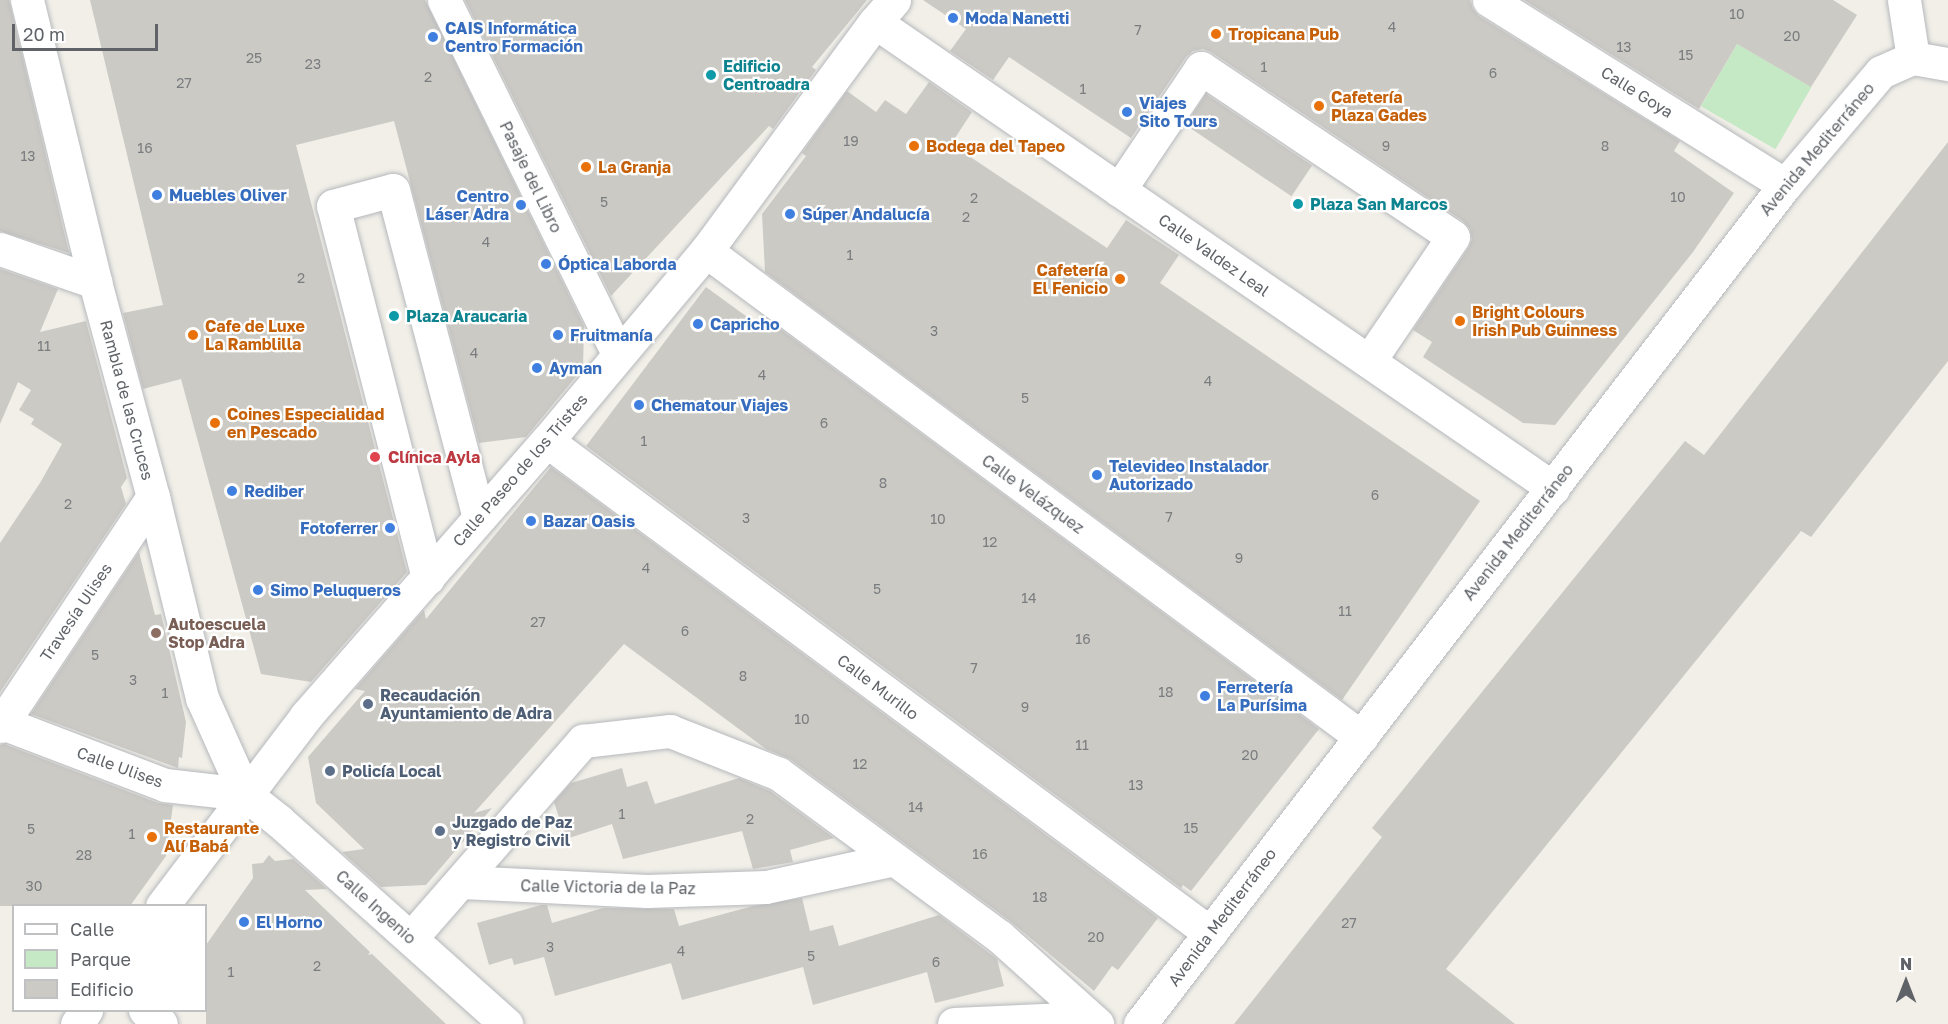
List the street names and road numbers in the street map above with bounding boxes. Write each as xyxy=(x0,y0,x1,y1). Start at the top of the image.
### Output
street label: Calle Goya xyxy=(1597,62,1677,122)
street label: Avenida Mediterráneo xyxy=(1756,79,1878,219)
street label: Pasaje del Libro xyxy=(496,118,566,236)
street label: Calle Valdez Leal xyxy=(1155,210,1273,300)
street label: Rambla de las Cruces xyxy=(96,318,158,482)
street label: Calle Paseo de los Tristes xyxy=(449,390,591,550)
street label: Calle Velázquez xyxy=(978,450,1088,538)
street label: Avenida Mediterráneo xyxy=(1459,460,1577,604)
street label: Travesía Ulises xyxy=(36,559,116,665)
street label: Calle Murillo xyxy=(834,650,922,724)
street label: Calle Ulises xyxy=(74,742,166,792)
street label: Avenida Mediterráneo xyxy=(1164,844,1280,990)
street label: Calle Ingenio xyxy=(332,866,420,948)
street label: Calle Victoria de la Paz xyxy=(520,876,696,898)

